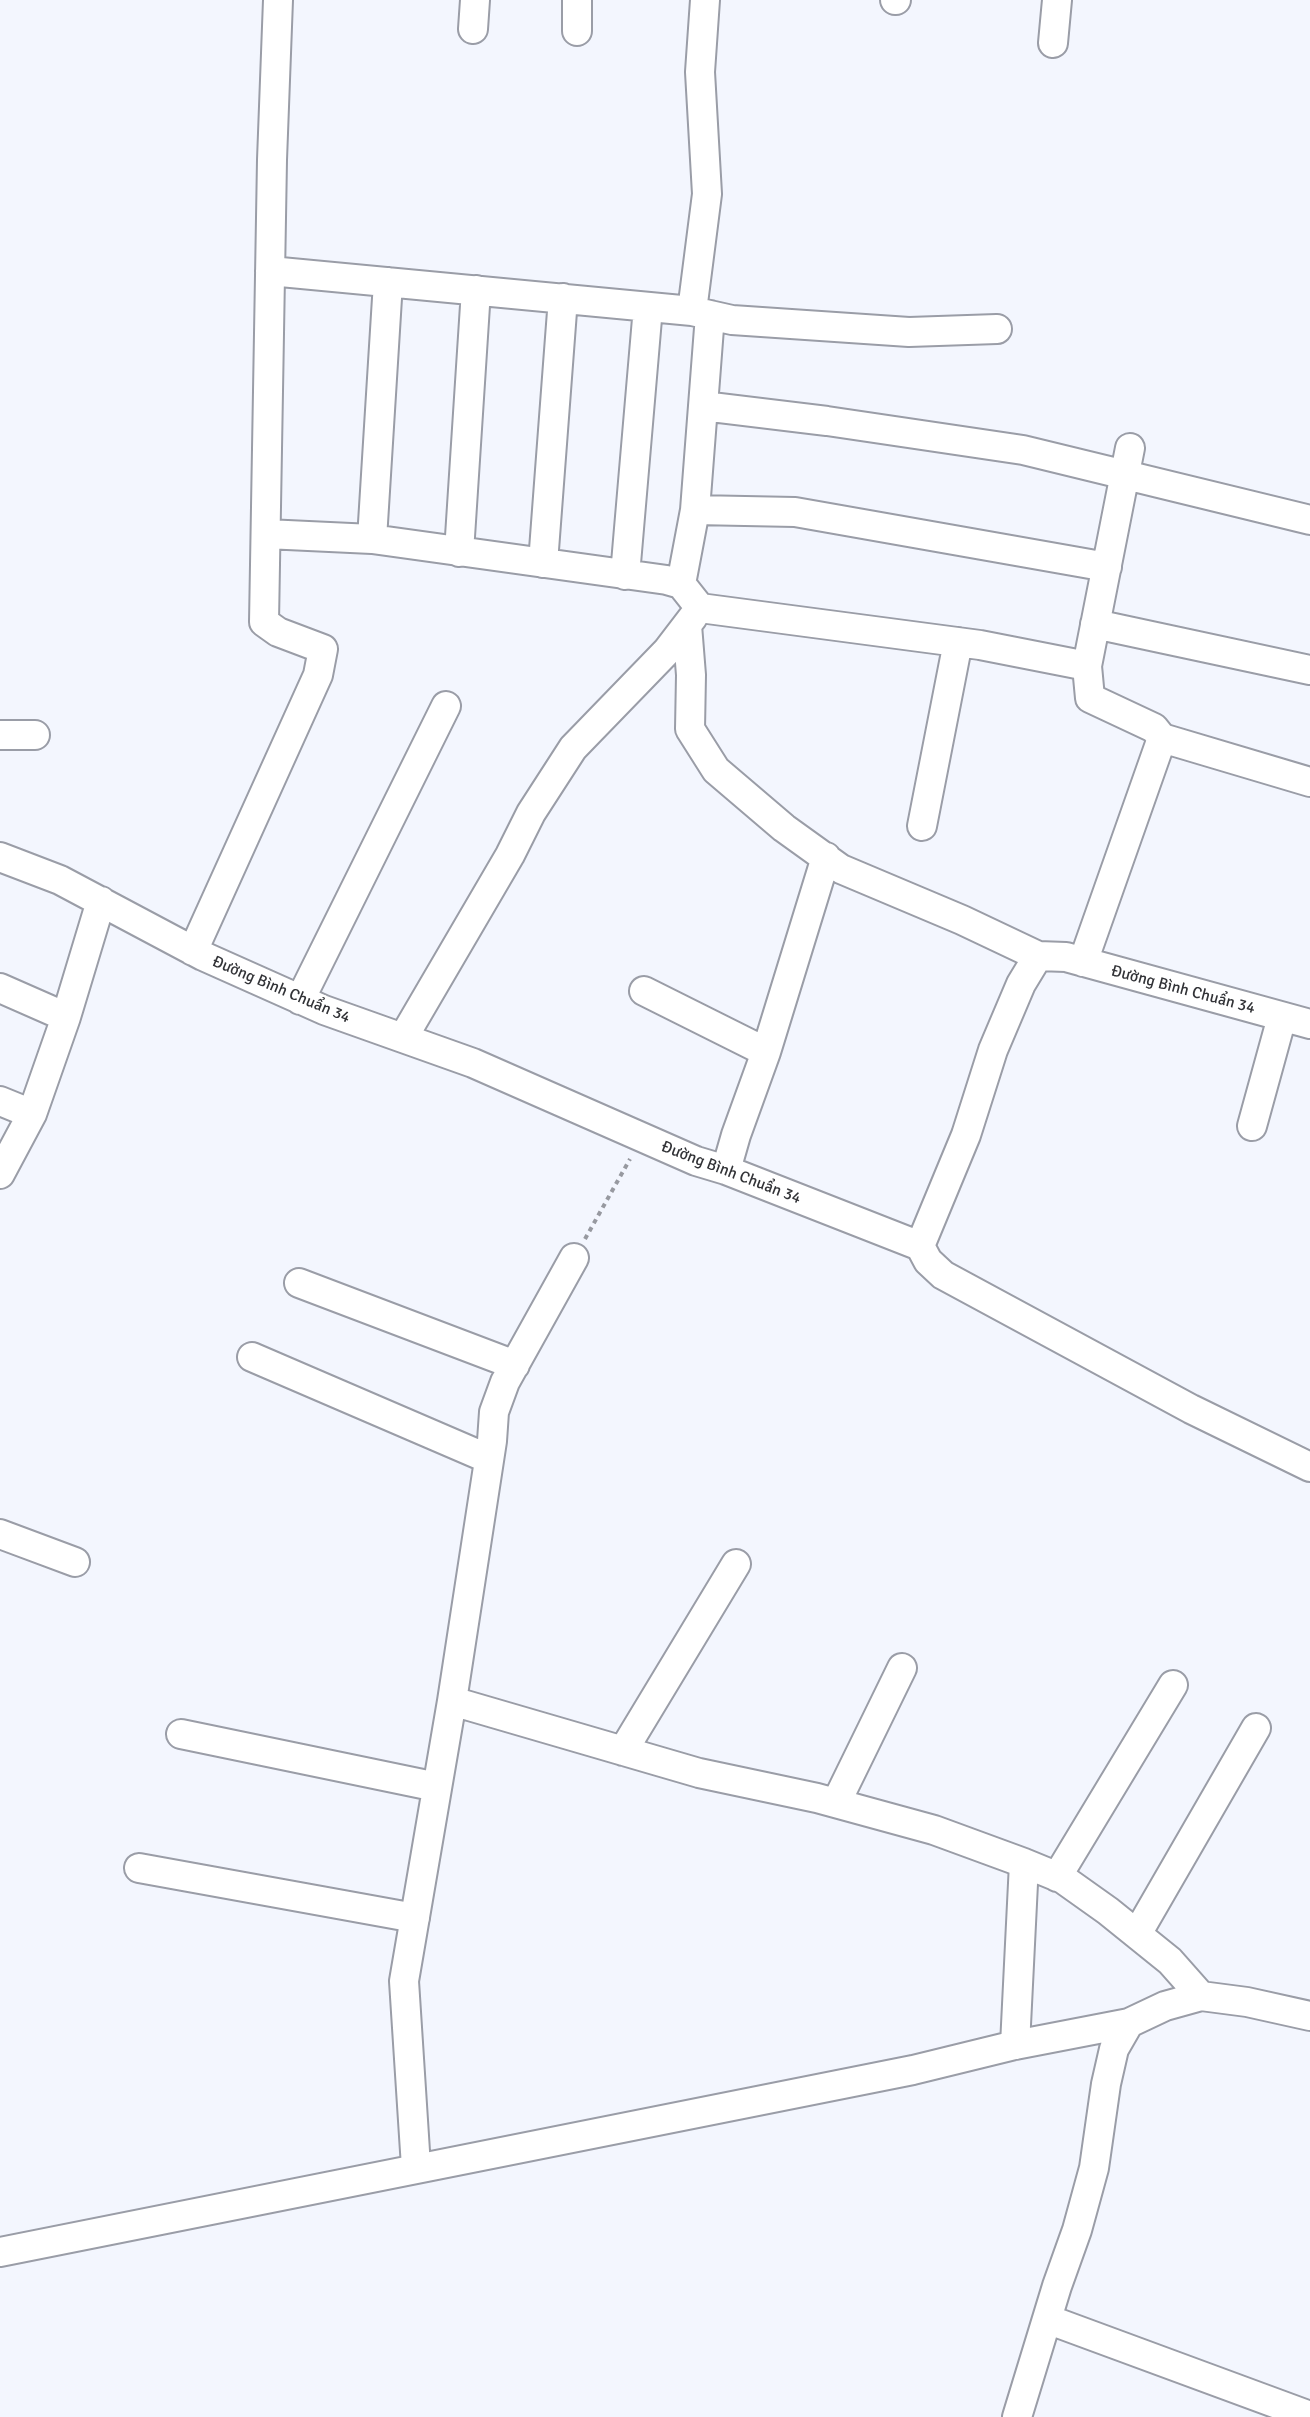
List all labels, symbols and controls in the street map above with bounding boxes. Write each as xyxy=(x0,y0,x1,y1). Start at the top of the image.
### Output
street label: Đường Bình Chuẩn 34 xyxy=(209,952,353,1028)
street label: Đường Bình Chuẩn 34 xyxy=(1109,962,1257,1018)
street label: Đường Bình Chuẩn 34 xyxy=(658,1137,804,1209)

